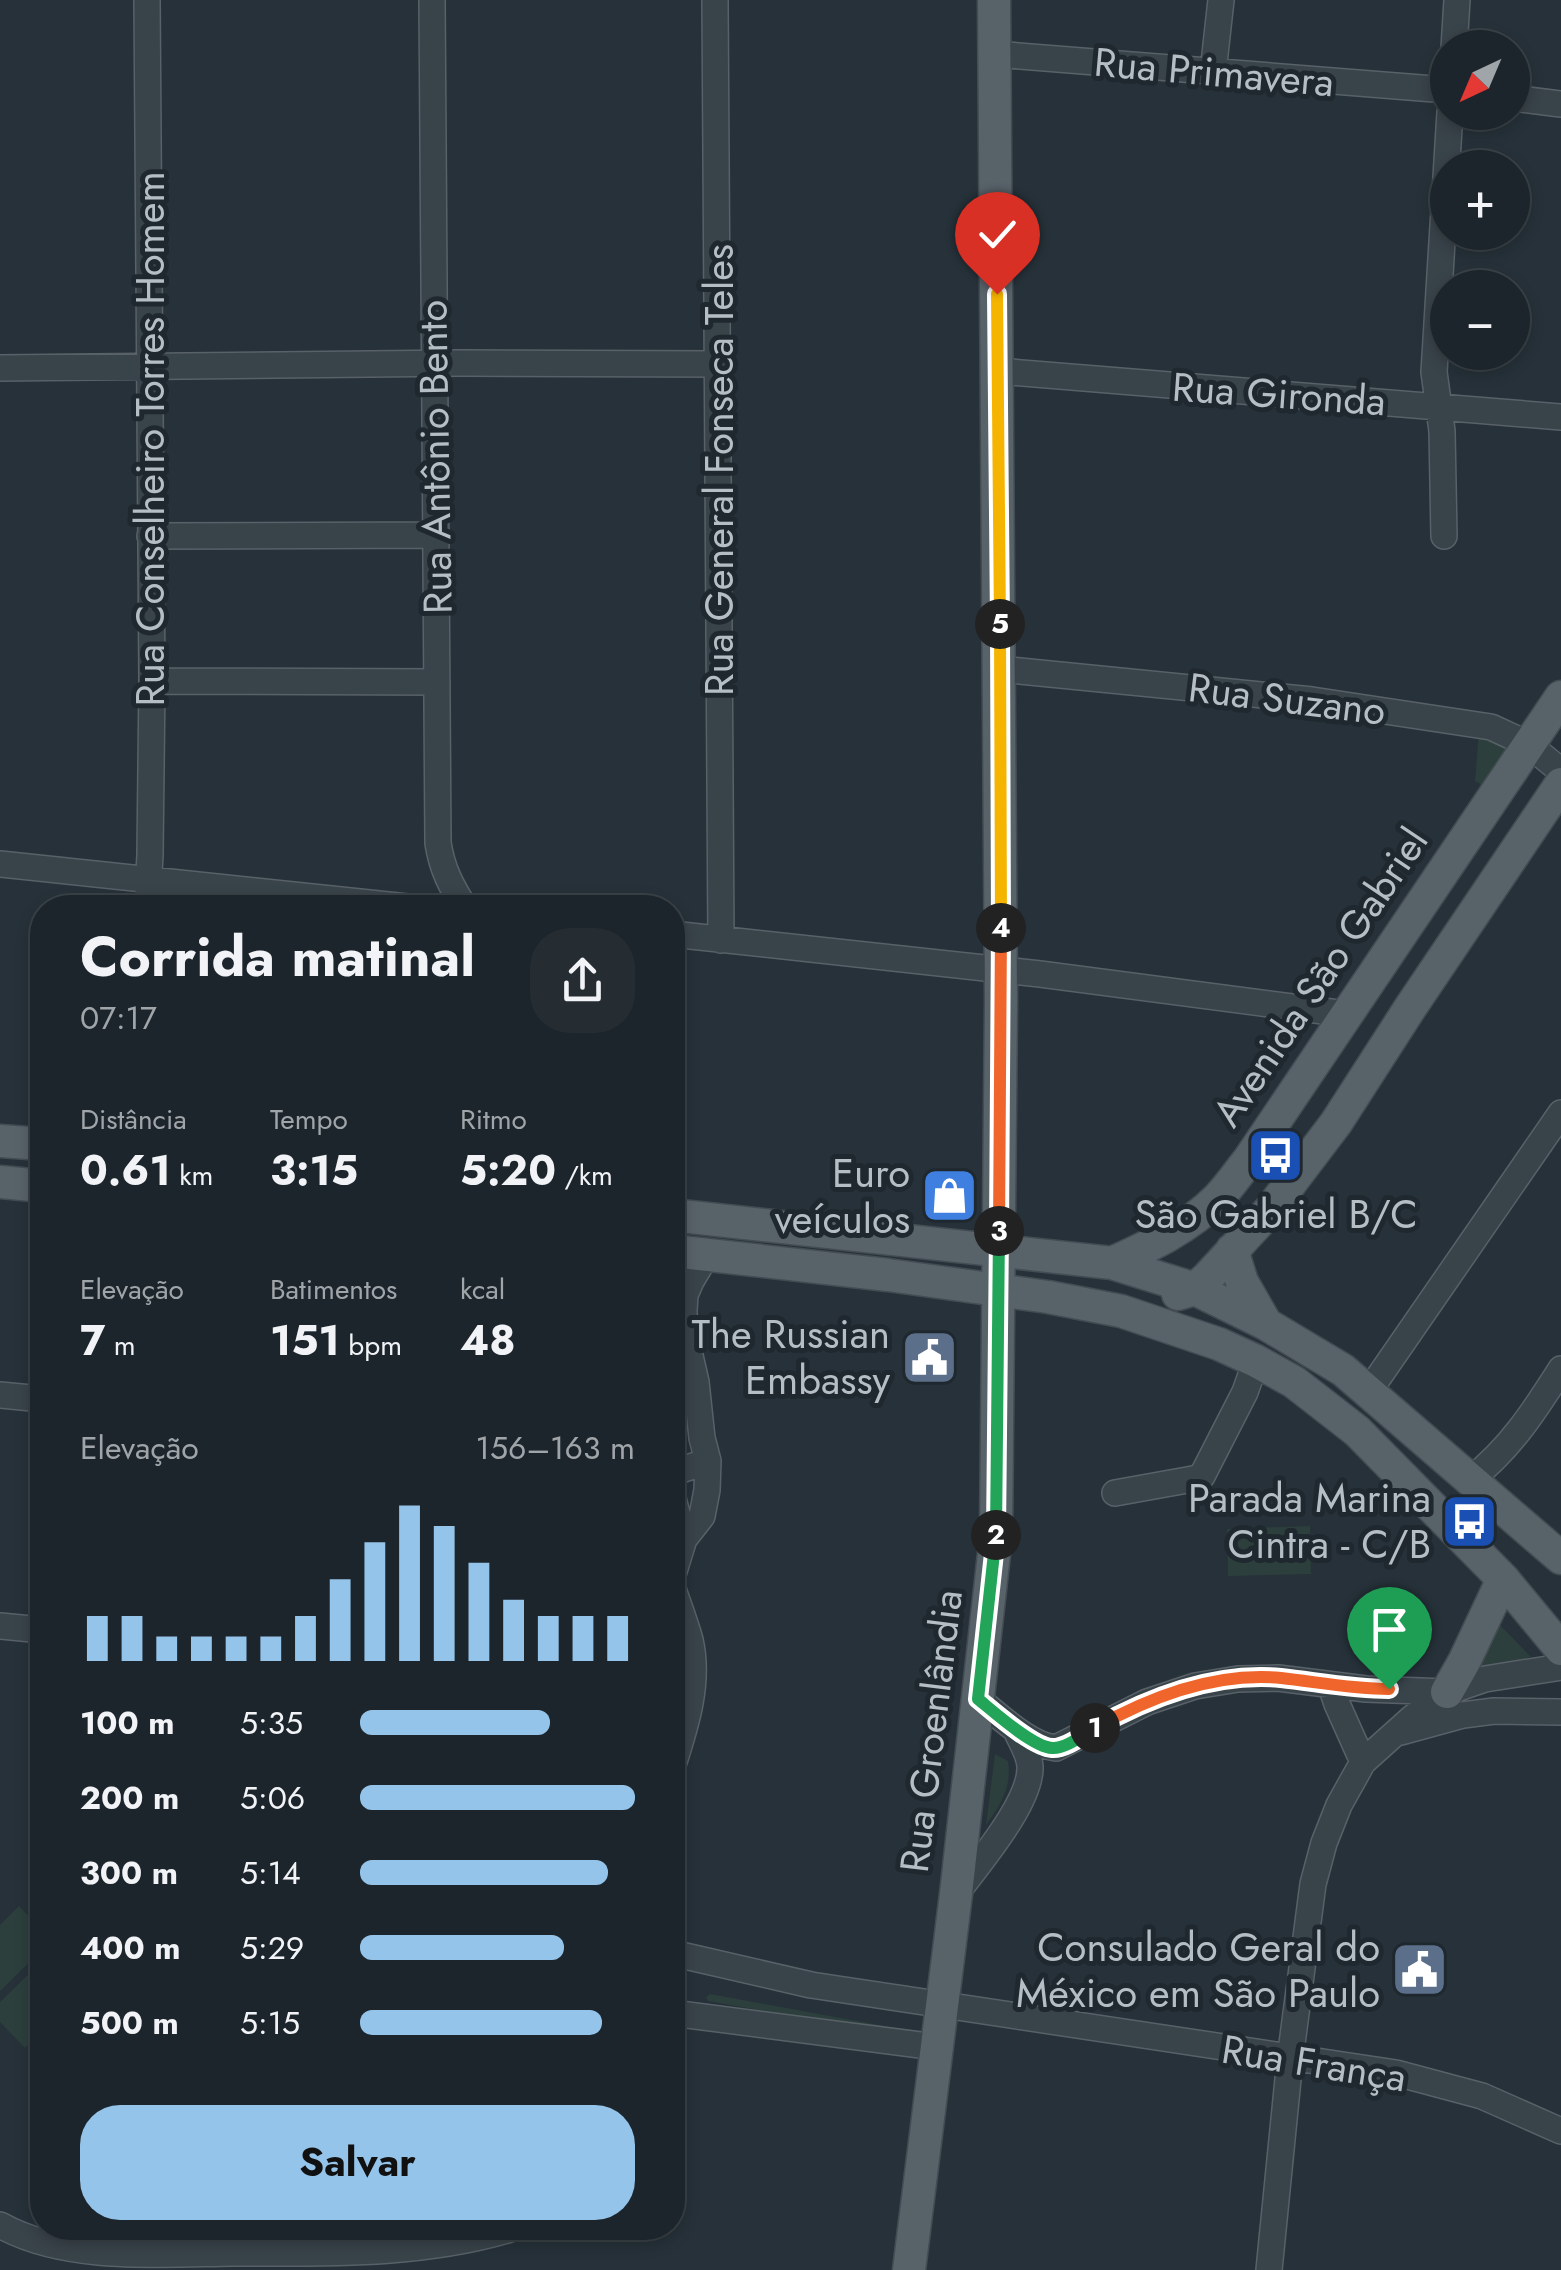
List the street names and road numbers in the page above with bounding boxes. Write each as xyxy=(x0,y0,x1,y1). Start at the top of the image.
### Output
street label: Rua Primavera xyxy=(1092,33,1336,111)
street label: Rua Conselheiro Torres Homem xyxy=(121,171,179,707)
street label: Rua General Fonseca Teles xyxy=(690,244,748,696)
street label: Rua Antônio Bento xyxy=(403,299,467,615)
street label: Rua Gironda xyxy=(1170,358,1388,430)
street label: Rua Suzano xyxy=(1185,658,1389,740)
street label: Avenida São Gabriel xyxy=(1198,816,1442,1138)
street label: Rua Groenlândia xyxy=(885,1586,977,1876)
street label: Rua França xyxy=(1218,2020,1410,2106)

